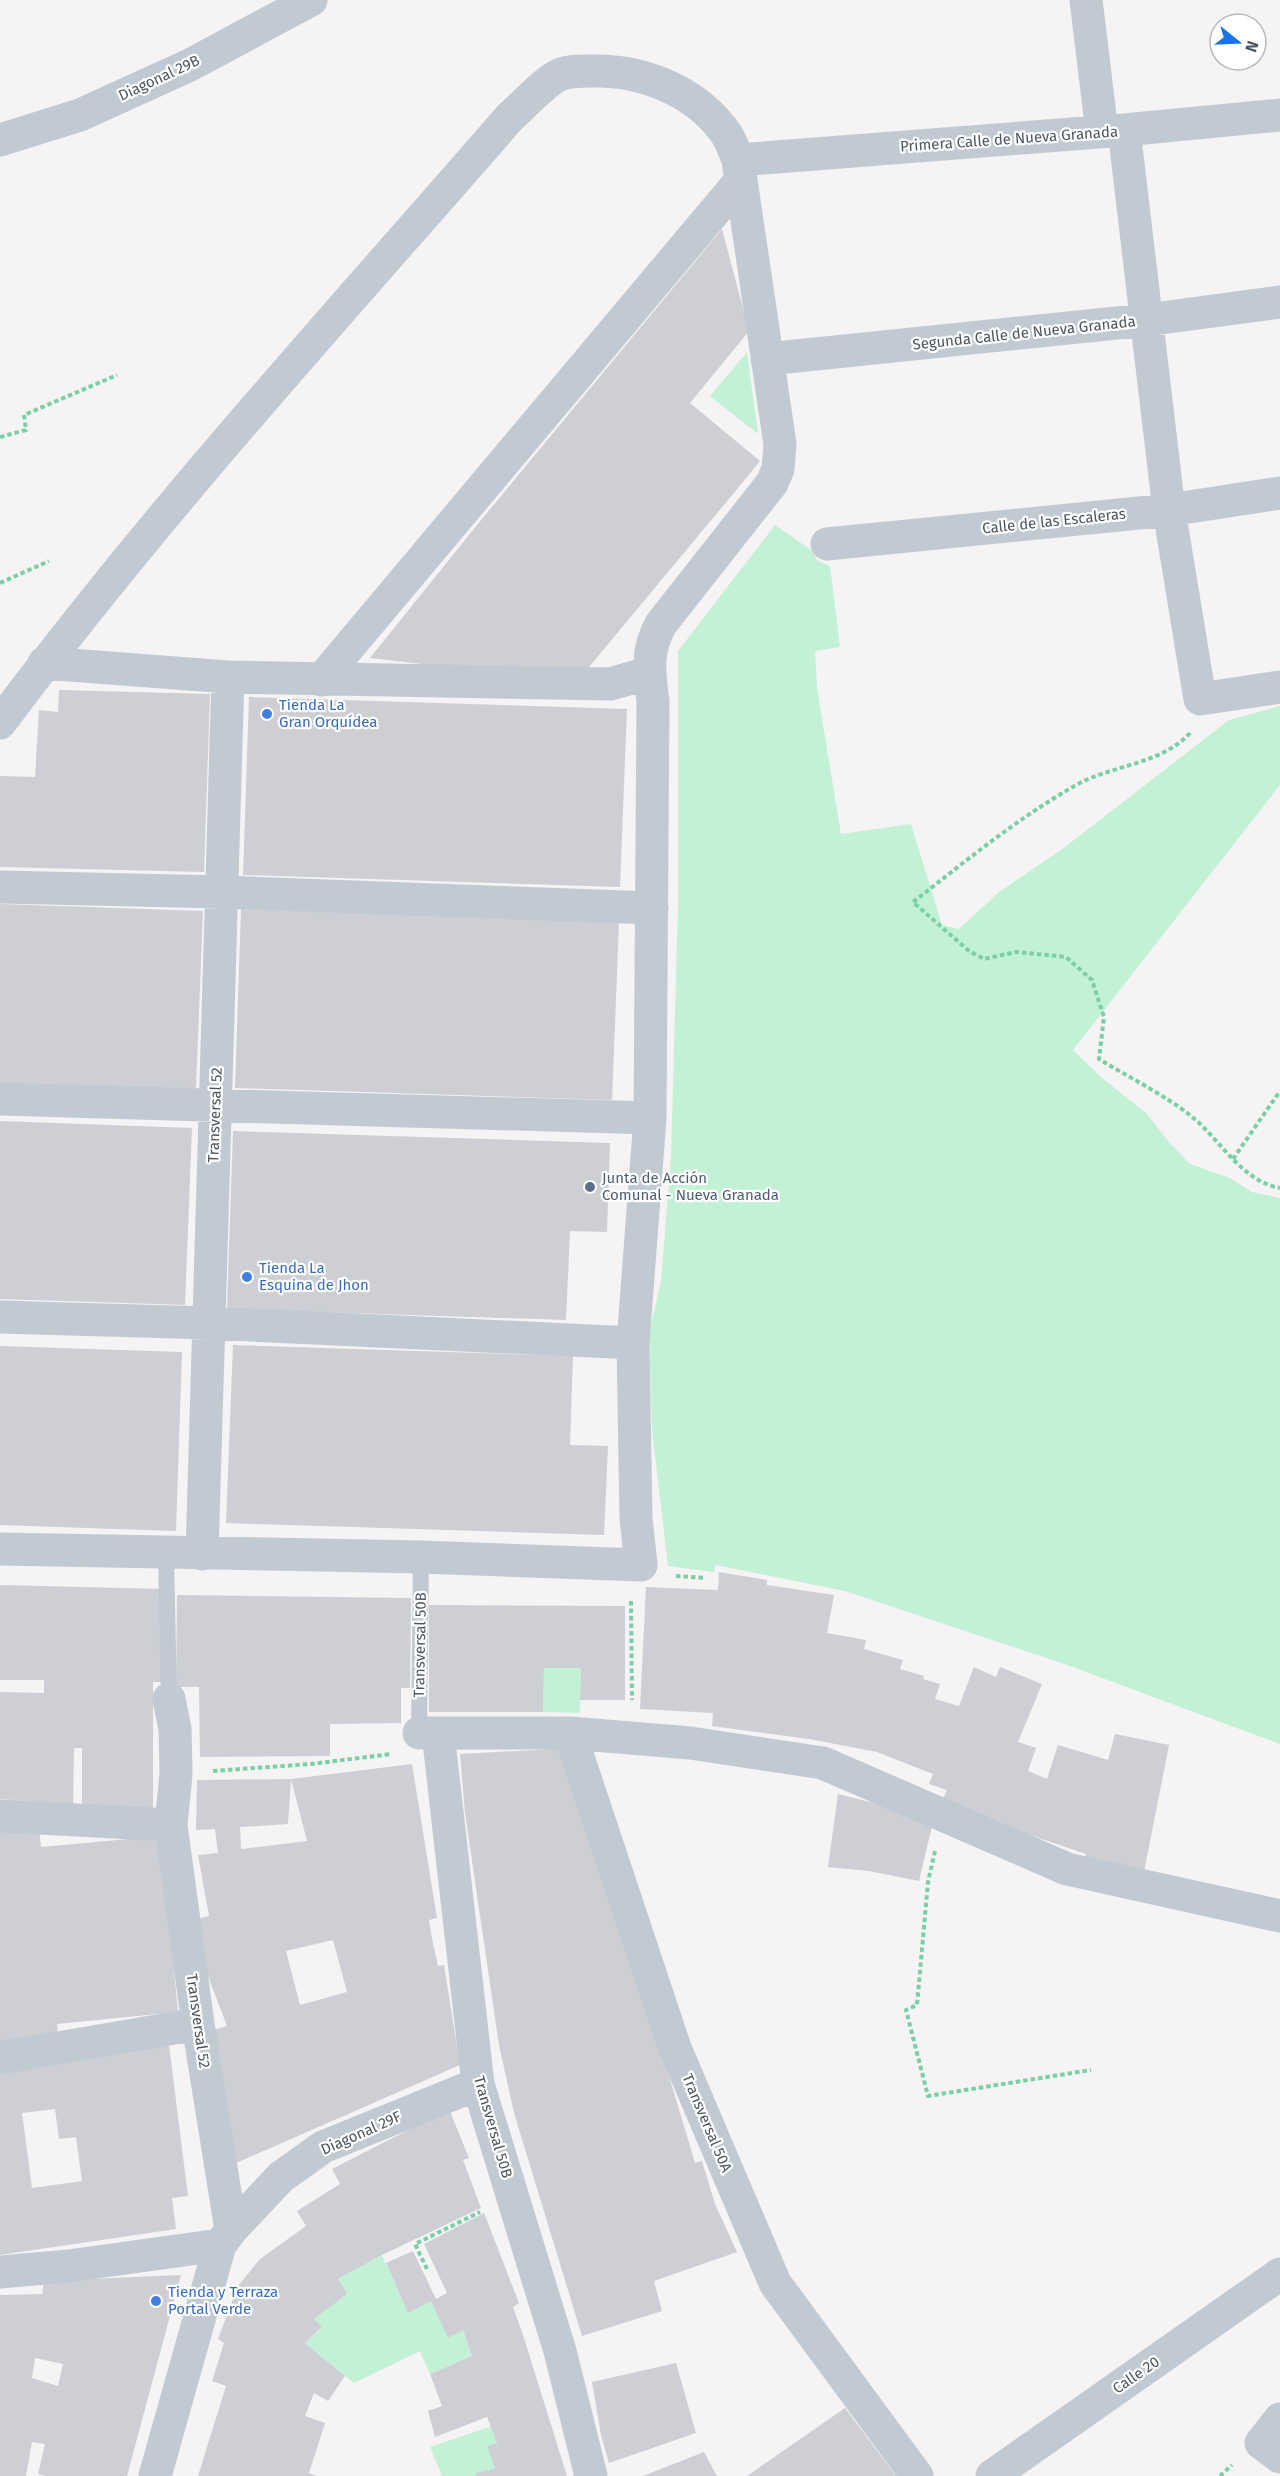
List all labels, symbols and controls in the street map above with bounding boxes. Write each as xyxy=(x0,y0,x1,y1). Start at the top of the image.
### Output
north arrow xyxy=(1208,12,1268,72)
text: N xyxy=(1241,39,1262,54)
street label: Diagonal 29B xyxy=(115,51,203,105)
street label: Primera Calle de Nueva Granada xyxy=(899,122,1119,156)
street label: Segunda Calle de Nueva Granada xyxy=(912,312,1136,354)
street label: Calle de las Escaleras xyxy=(981,505,1127,537)
place label: Tienda La Gran Orquídea xyxy=(279,696,377,731)
marker: Tienda La Gran Orquídea xyxy=(260,707,274,721)
street label: Transversal 52 xyxy=(204,1067,226,1163)
place label: Junta de Acción Comunal - Nueva Granada xyxy=(602,1169,779,1204)
marker: Junta de Acción Comunal - Nueva Granada xyxy=(583,1180,597,1194)
place label: Tienda La Esquina de Jhon xyxy=(259,1259,369,1294)
marker: Tienda La Esquina de Jhon xyxy=(240,1270,254,1284)
street label: Transversal 50B xyxy=(410,1592,430,1698)
street label: Transversal 52 xyxy=(182,1973,214,2069)
street label: Transversal 50A xyxy=(678,2071,736,2175)
street label: Transversal 50B xyxy=(470,2074,516,2180)
street label: Diagonal 29F xyxy=(318,2107,404,2159)
place label: Tienda y Terraza Portal Verde xyxy=(168,2283,278,2318)
marker: Tienda y Terraza Portal Verde xyxy=(149,2294,163,2308)
street label: Calle 20 xyxy=(1109,2352,1163,2398)

